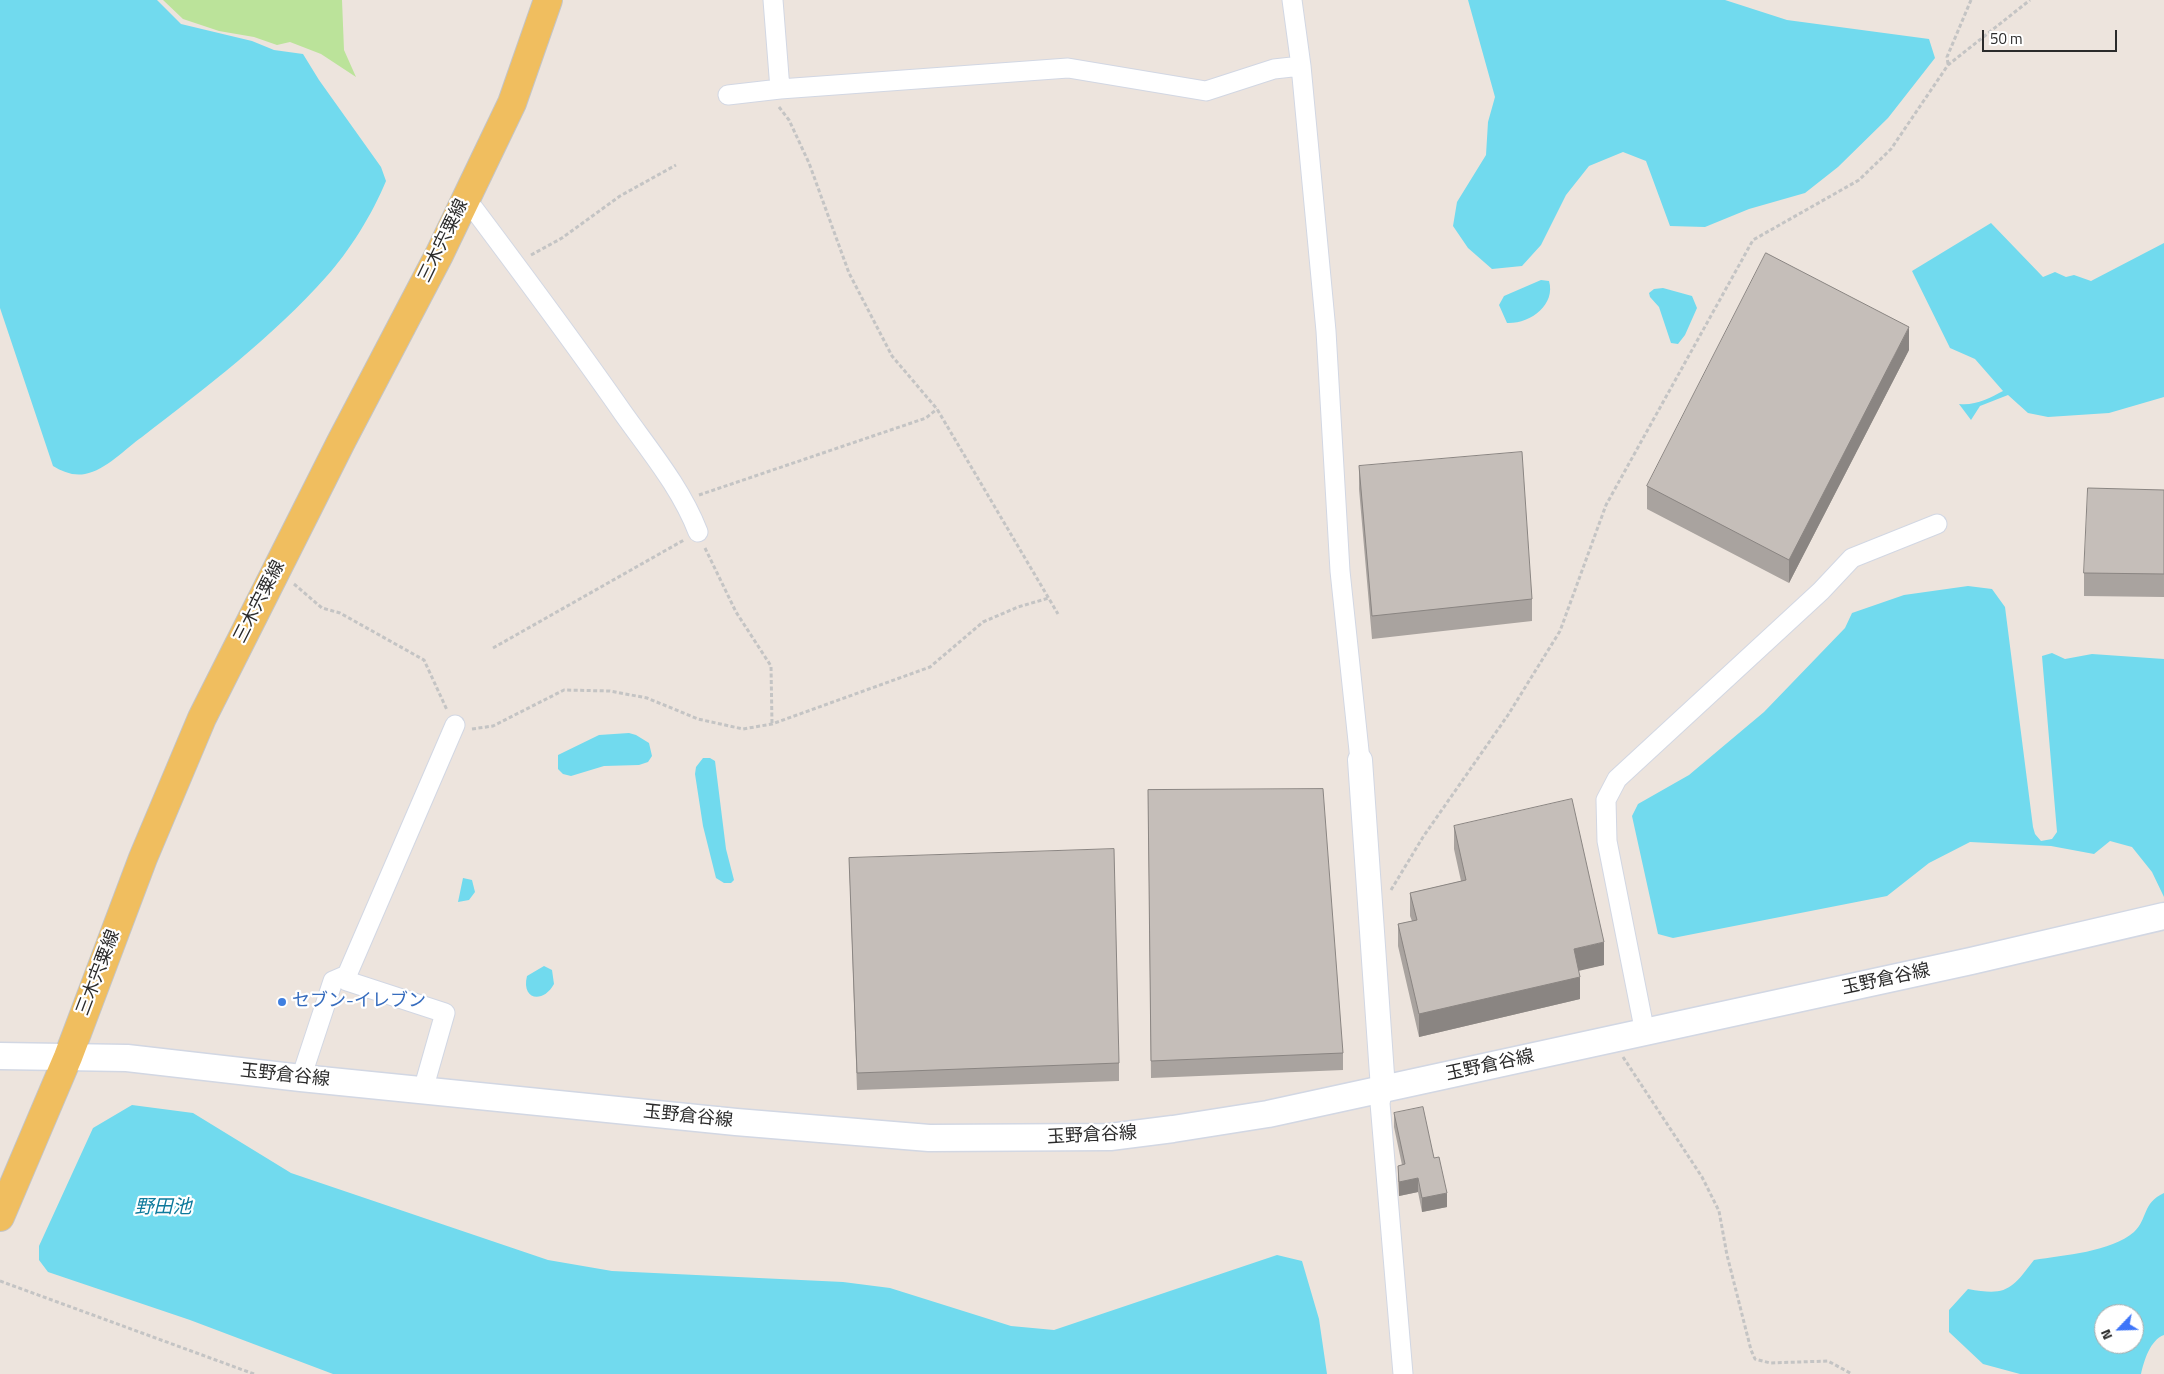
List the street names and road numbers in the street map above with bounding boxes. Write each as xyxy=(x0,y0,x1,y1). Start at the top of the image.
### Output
street label: 三木宍粟線 xyxy=(415,196,473,286)
street label: 三木宍粟線 xyxy=(230,557,290,647)
street label: 三木宍粟線 xyxy=(73,927,125,1019)
street label: 玉野倉谷線 xyxy=(1840,960,1932,1000)
street label: 玉野倉谷線 xyxy=(1444,1046,1536,1086)
street label: 玉野倉谷線 xyxy=(239,1061,331,1091)
street label: 玉野倉谷線 xyxy=(642,1102,734,1132)
street label: 玉野倉谷線 xyxy=(1046,1123,1138,1149)

